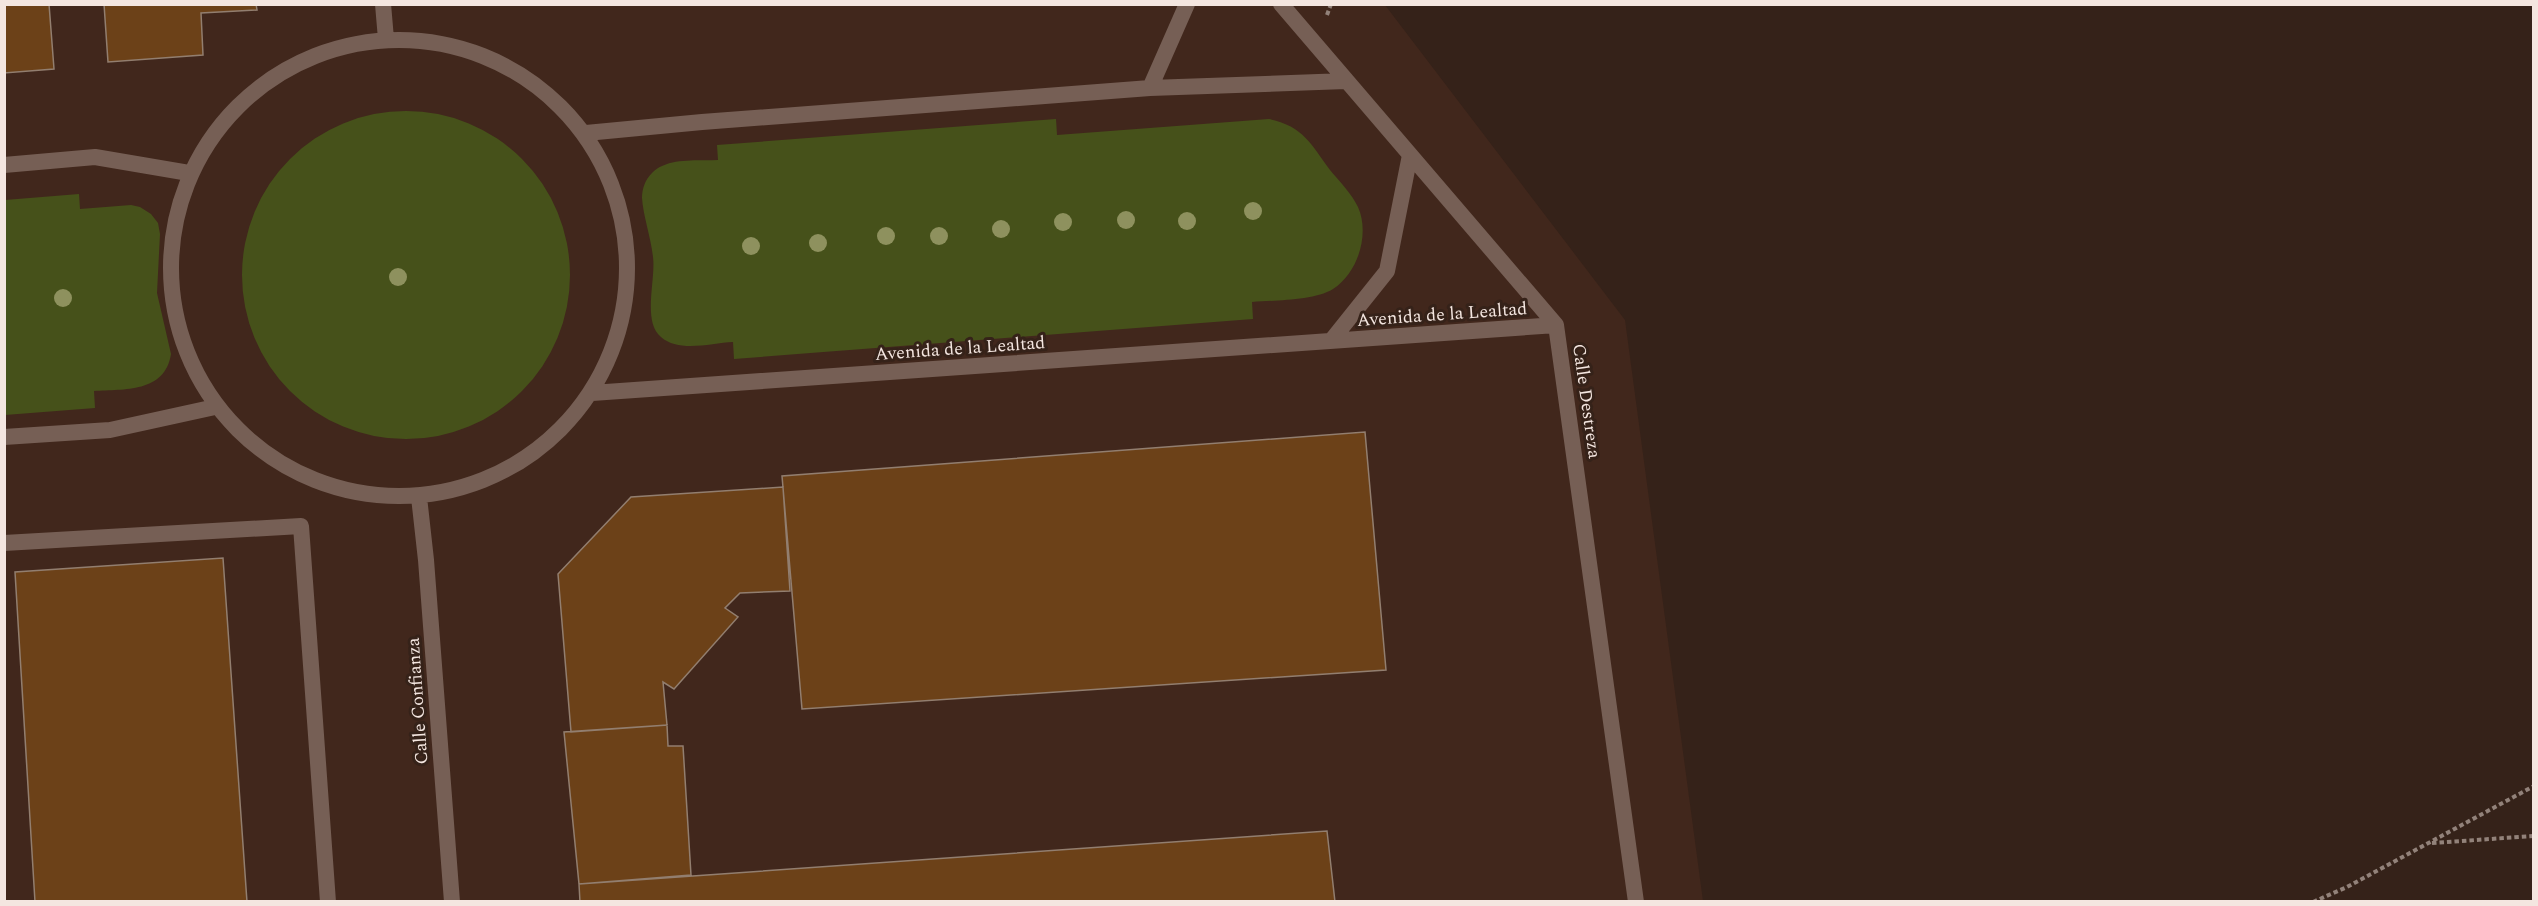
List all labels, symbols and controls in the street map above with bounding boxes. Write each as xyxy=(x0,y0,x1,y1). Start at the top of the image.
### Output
street label: Avenida de la Lealtad xyxy=(1356,295,1528,334)
street label: Avenida de la Lealtad xyxy=(874,329,1046,368)
street label: Calle Destreza xyxy=(1565,342,1608,460)
street label: Calle Confianza xyxy=(400,636,435,765)

